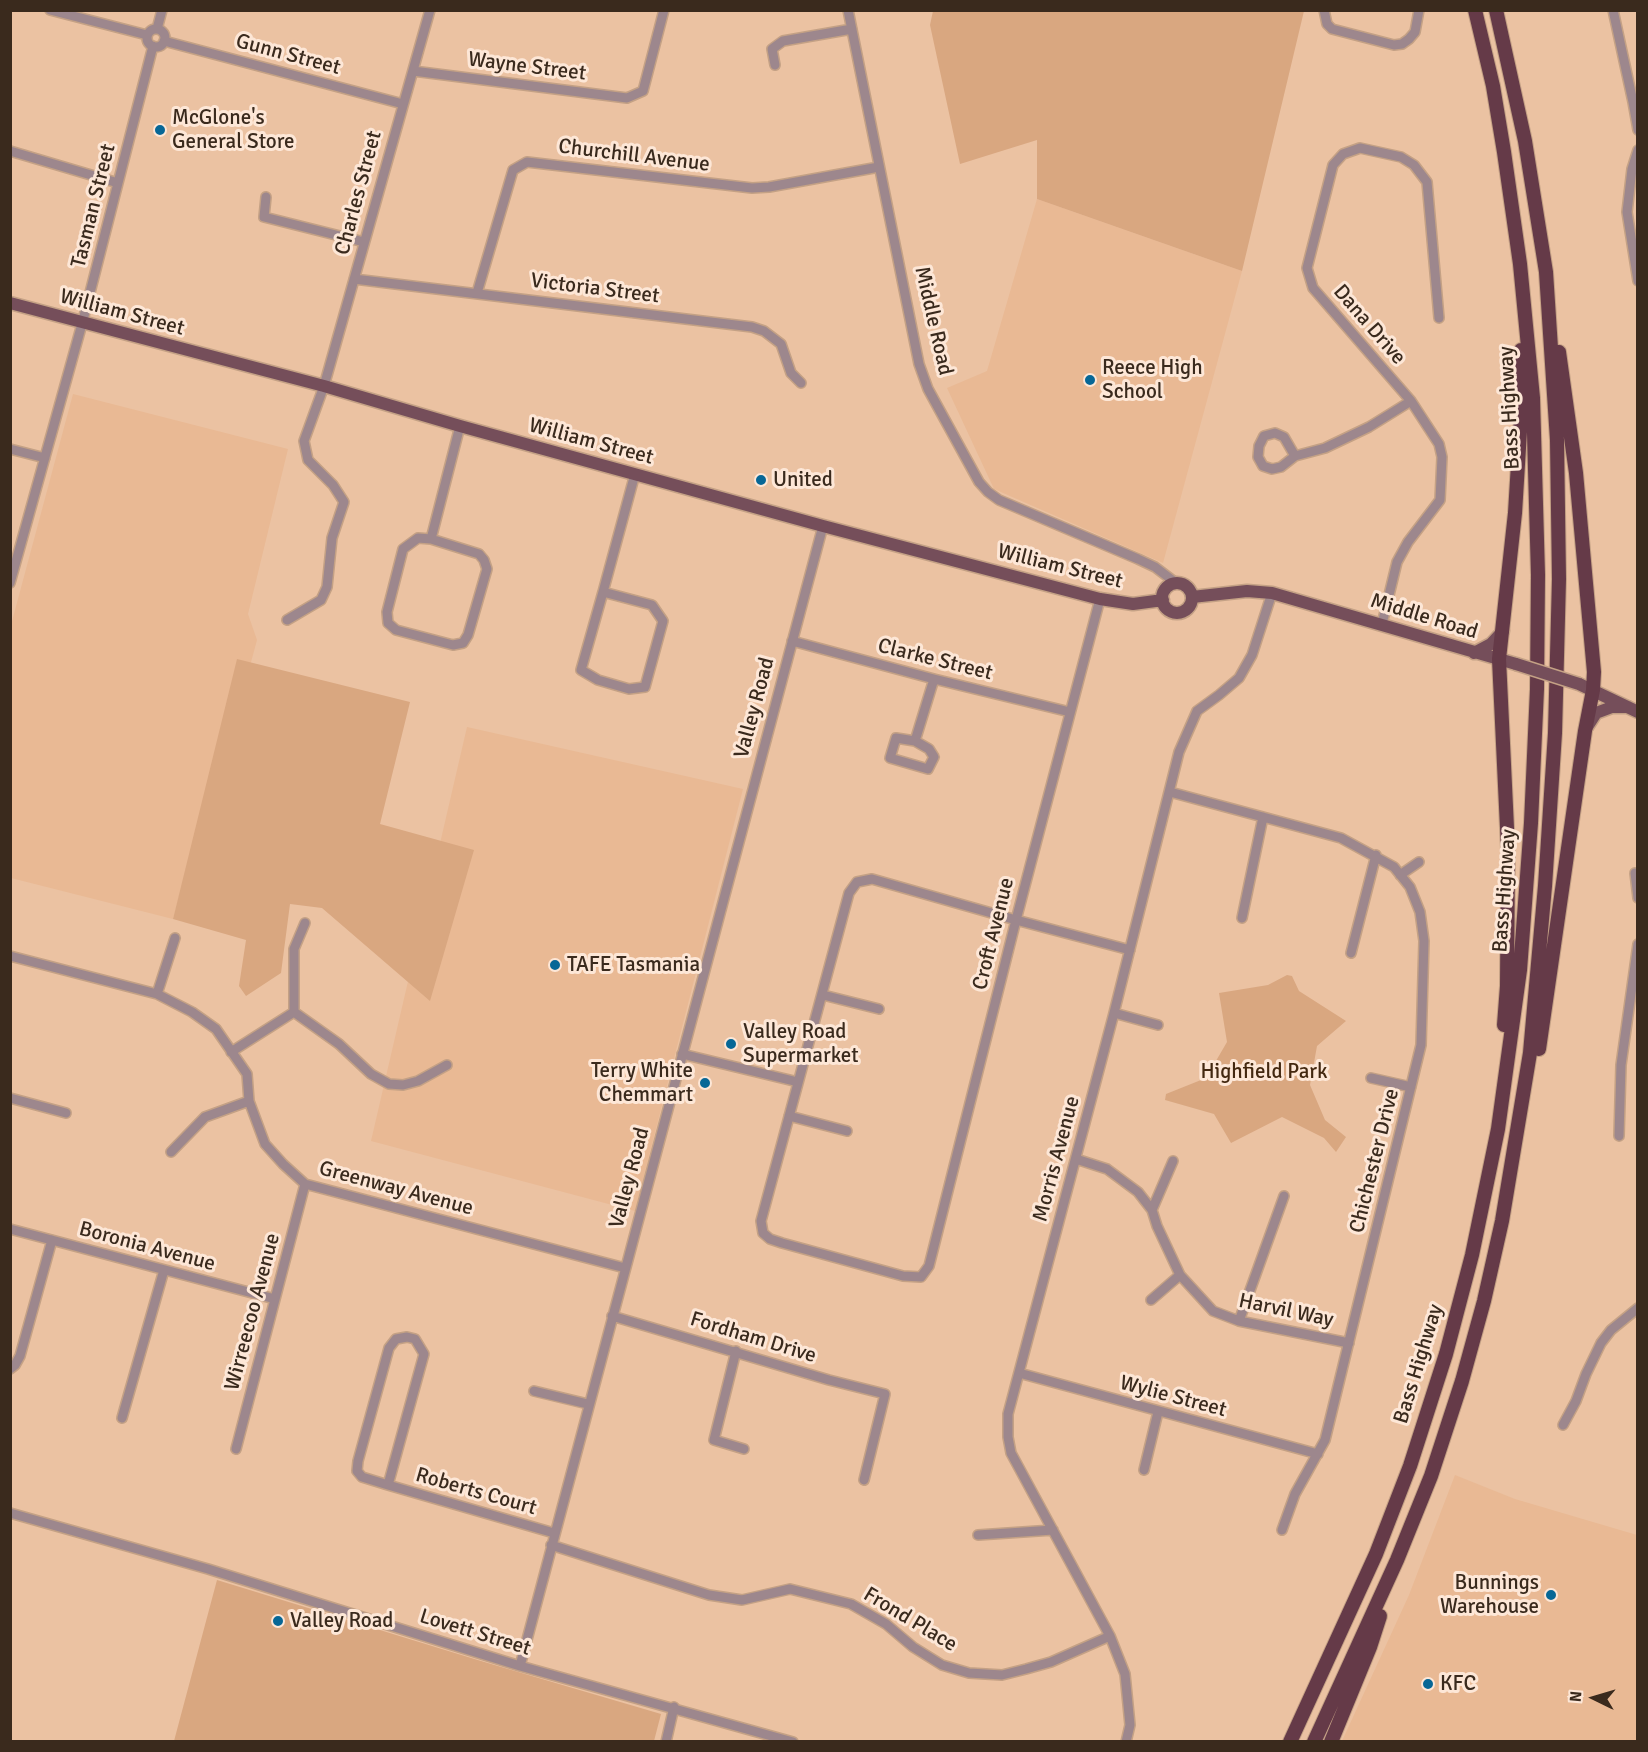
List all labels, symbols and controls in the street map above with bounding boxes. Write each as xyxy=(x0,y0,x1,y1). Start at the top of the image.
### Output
street label: Gunn Street xyxy=(233,29,343,81)
street label: Wayne Street xyxy=(467,47,587,87)
place label: McGlone's General Store xyxy=(172,105,295,155)
marker: McGlone's General Store xyxy=(153,123,167,137)
street label: Charles Street xyxy=(330,128,388,258)
street label: Churchill Avenue xyxy=(557,134,711,178)
street label: Tasman Street xyxy=(66,141,122,271)
street label: Middle Road xyxy=(908,264,958,378)
street label: Victoria Street xyxy=(529,269,661,309)
street label: Dana Drive xyxy=(1327,280,1411,370)
street label: William Street xyxy=(57,284,187,342)
street label: Bass Highway xyxy=(1494,346,1526,470)
place label: Reece High School xyxy=(1102,355,1203,405)
marker: Reece High School xyxy=(1083,373,1097,387)
street label: William Street xyxy=(526,413,656,471)
place label: United xyxy=(773,467,833,493)
marker: United xyxy=(754,473,768,487)
street label: William Street xyxy=(995,539,1125,595)
street label: Middle Road xyxy=(1367,589,1481,645)
street label: Clarke Street xyxy=(875,634,995,686)
street label: Valley Road xyxy=(729,655,781,761)
street label: Bass Highway xyxy=(1488,828,1522,954)
street label: Croft Avenue xyxy=(968,875,1020,993)
place label: TAFE Tasmania xyxy=(567,952,700,978)
marker: TAFE Tasmania xyxy=(548,958,562,972)
place label: Valley Road Supermarket xyxy=(743,1019,859,1069)
marker: Valley Road Supermarket xyxy=(724,1037,738,1051)
place label: Terry White Chemmart xyxy=(591,1058,693,1108)
park label: Highfield Park xyxy=(1200,1059,1328,1085)
marker: Terry White Chemmart xyxy=(698,1076,712,1090)
street label: Chichester Drive xyxy=(1345,1086,1405,1236)
street label: Morris Avenue xyxy=(1028,1093,1086,1225)
street label: Valley Road xyxy=(604,1125,656,1231)
street label: Greenway Avenue xyxy=(316,1156,476,1222)
street label: Boronia Avenue xyxy=(76,1217,218,1277)
street label: Wirreecoo Avenue xyxy=(220,1231,286,1393)
street label: Harvil Way xyxy=(1236,1289,1336,1333)
street label: Bass Highway xyxy=(1389,1301,1449,1427)
street label: Fordham Drive xyxy=(687,1307,819,1369)
street label: Wylie Street xyxy=(1117,1371,1229,1423)
street label: Roberts Court xyxy=(413,1463,539,1521)
place label: Bunnings Warehouse xyxy=(1440,1570,1539,1620)
street label: Frond Place xyxy=(859,1582,961,1658)
marker: Bunnings Warehouse xyxy=(1544,1588,1558,1602)
street label: Lovett Street xyxy=(416,1604,534,1662)
place label: Valley Road xyxy=(290,1608,393,1634)
marker: Valley Road xyxy=(271,1614,285,1628)
north arrow xyxy=(1564,1668,1624,1728)
place label: KFC xyxy=(1440,1671,1476,1697)
marker: KFC xyxy=(1421,1677,1435,1691)
text: N xyxy=(1566,1690,1587,1703)

